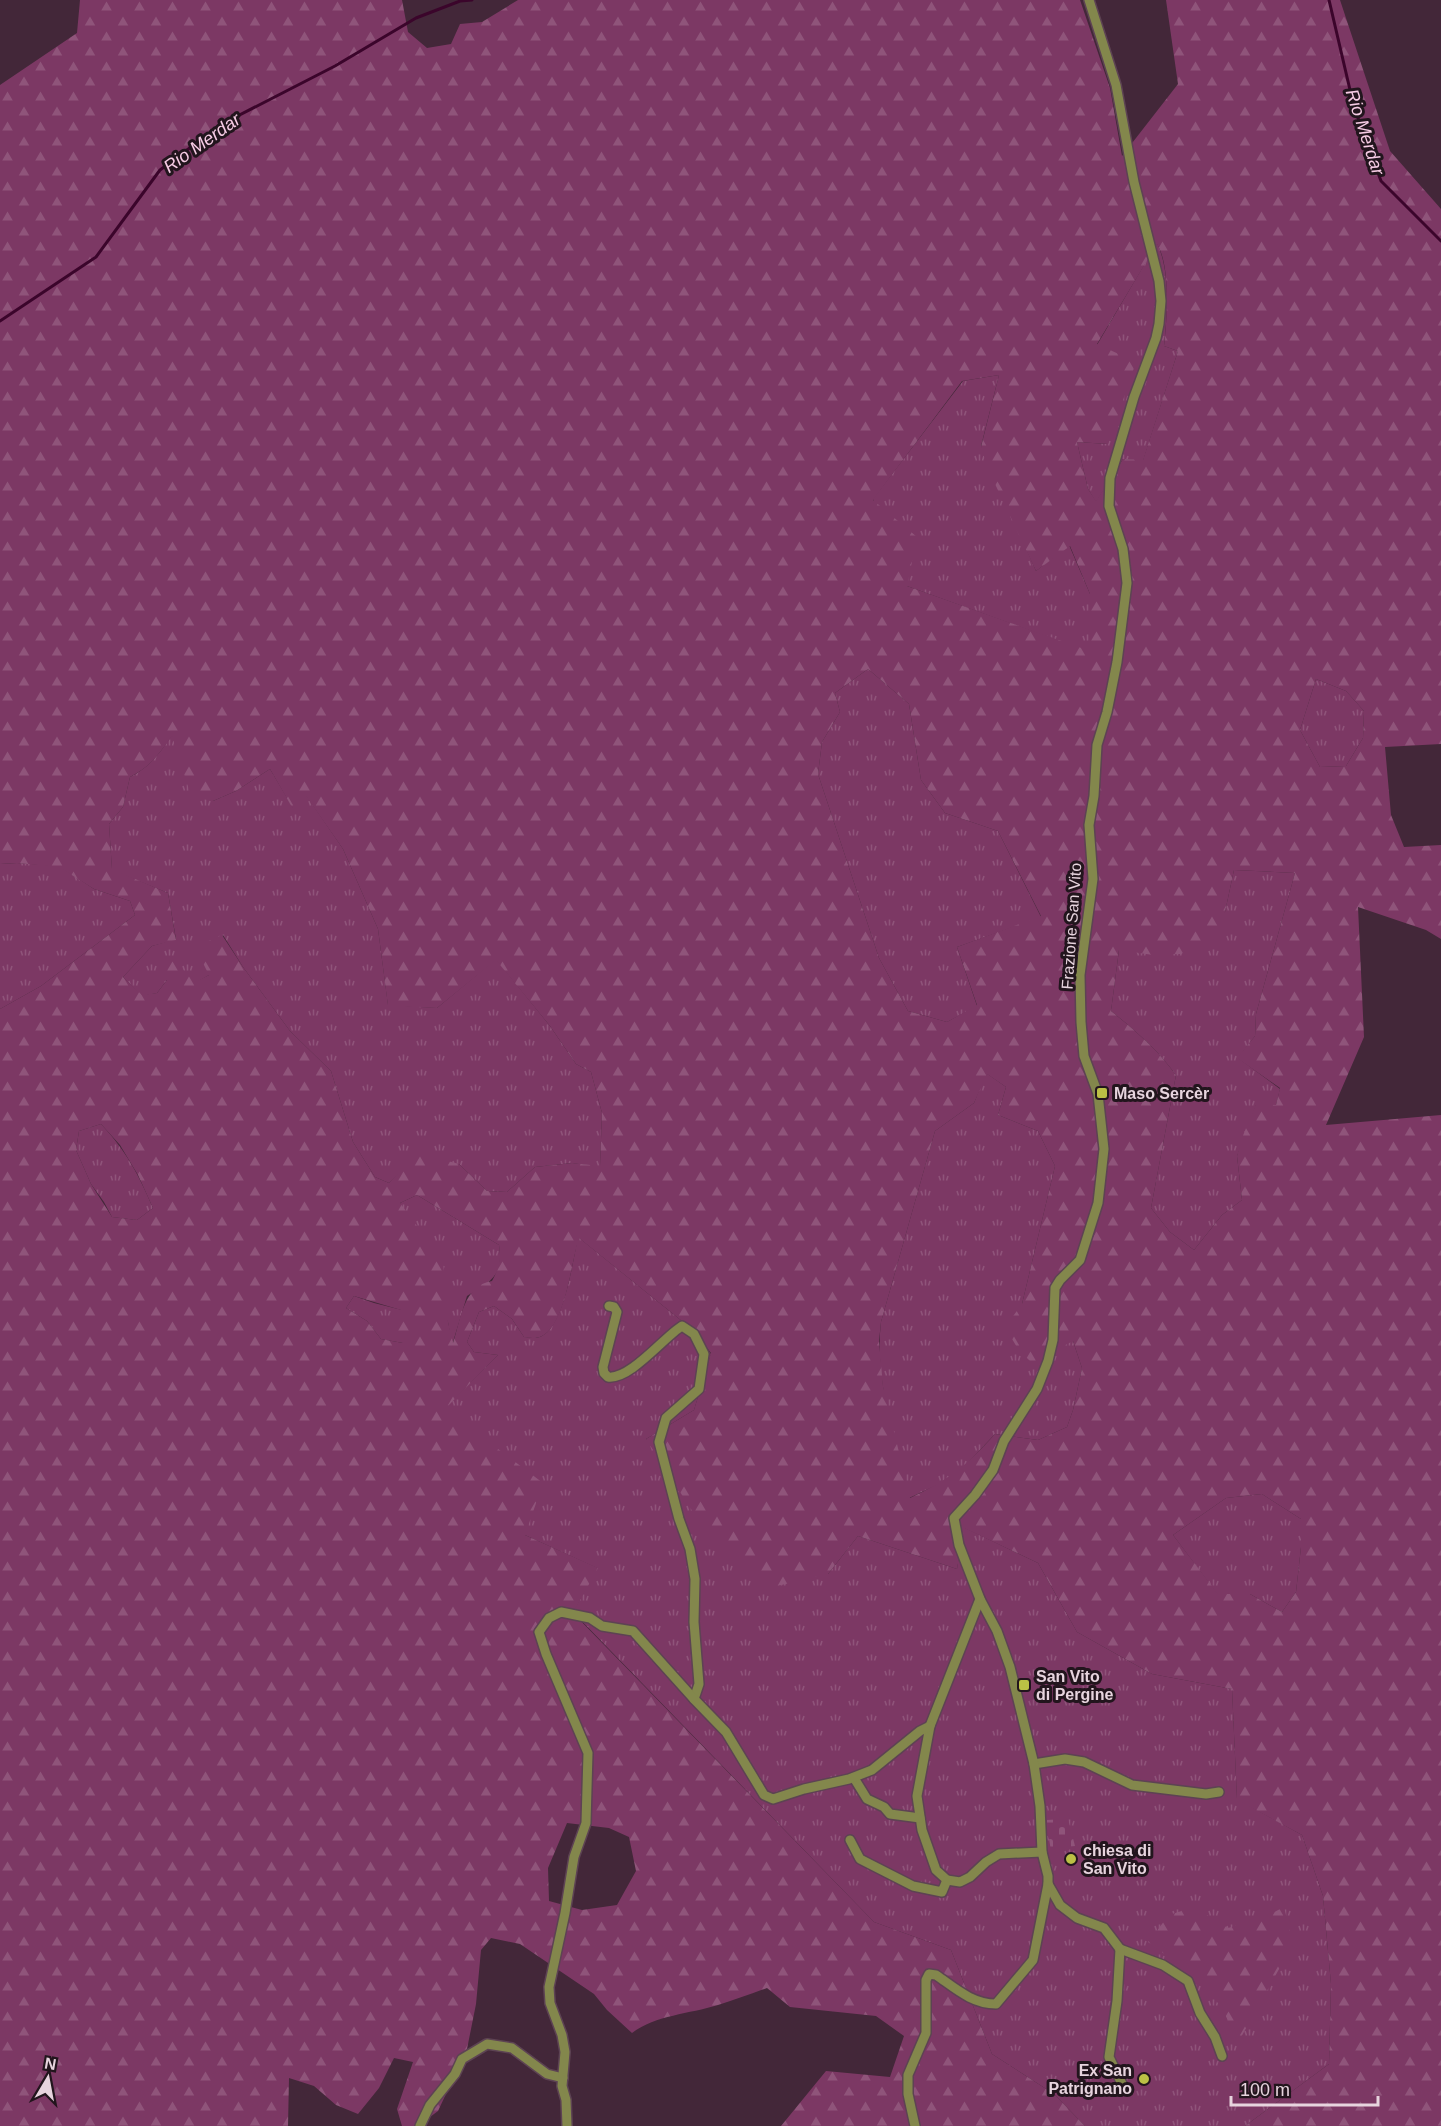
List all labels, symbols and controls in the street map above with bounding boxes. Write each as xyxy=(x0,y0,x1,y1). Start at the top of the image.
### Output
water label: Rio Merdar xyxy=(1342,87,1389,178)
water label: Rio Merdar xyxy=(160,109,245,177)
street label: Frazione San Vito xyxy=(1059,862,1084,990)
place label: Maso Sercèr xyxy=(1114,1085,1209,1102)
marker: Maso Sercèr xyxy=(1095,1086,1109,1100)
place label: San Vito di Pergine xyxy=(1036,1668,1113,1703)
marker: San Vito di Pergine xyxy=(1017,1678,1031,1692)
place label: chiesa di San Vito xyxy=(1083,1842,1151,1877)
marker: chiesa di San Vito xyxy=(1064,1852,1078,1866)
north arrow xyxy=(18,2048,78,2108)
text: N xyxy=(43,2054,58,2073)
place label: Ex San Patrignano xyxy=(1048,2062,1132,2097)
scale bar xyxy=(1231,2069,1378,2107)
marker: Ex San Patrignano xyxy=(1137,2072,1151,2086)
text: 100 m xyxy=(1240,2080,1290,2100)

